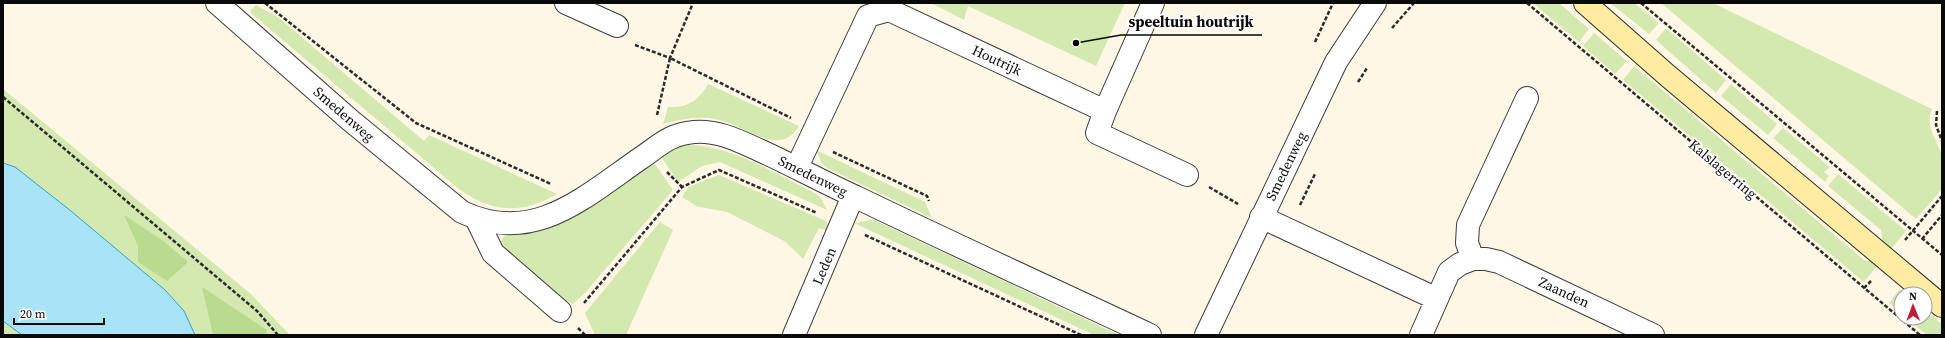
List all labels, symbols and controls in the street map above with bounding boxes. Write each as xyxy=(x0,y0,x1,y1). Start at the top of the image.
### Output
callout: speeltuin houtrijk xyxy=(1121,8,1262,35)
text: speeltuin houtrijk xyxy=(1128,11,1254,32)
street label: Houtrijk xyxy=(969,40,1025,80)
street label: Smedenweg xyxy=(309,82,379,146)
street label: Smedenweg xyxy=(1261,128,1311,204)
street label: Kalslagerring xyxy=(1685,135,1761,203)
street label: Smedenweg xyxy=(775,151,851,201)
street label: Leden xyxy=(807,244,841,288)
street label: Zaanden xyxy=(1535,272,1593,313)
north arrow xyxy=(1893,286,1933,326)
text: N xyxy=(1909,289,1917,304)
scale bar xyxy=(14,300,104,326)
text: 20 m xyxy=(20,306,46,322)

